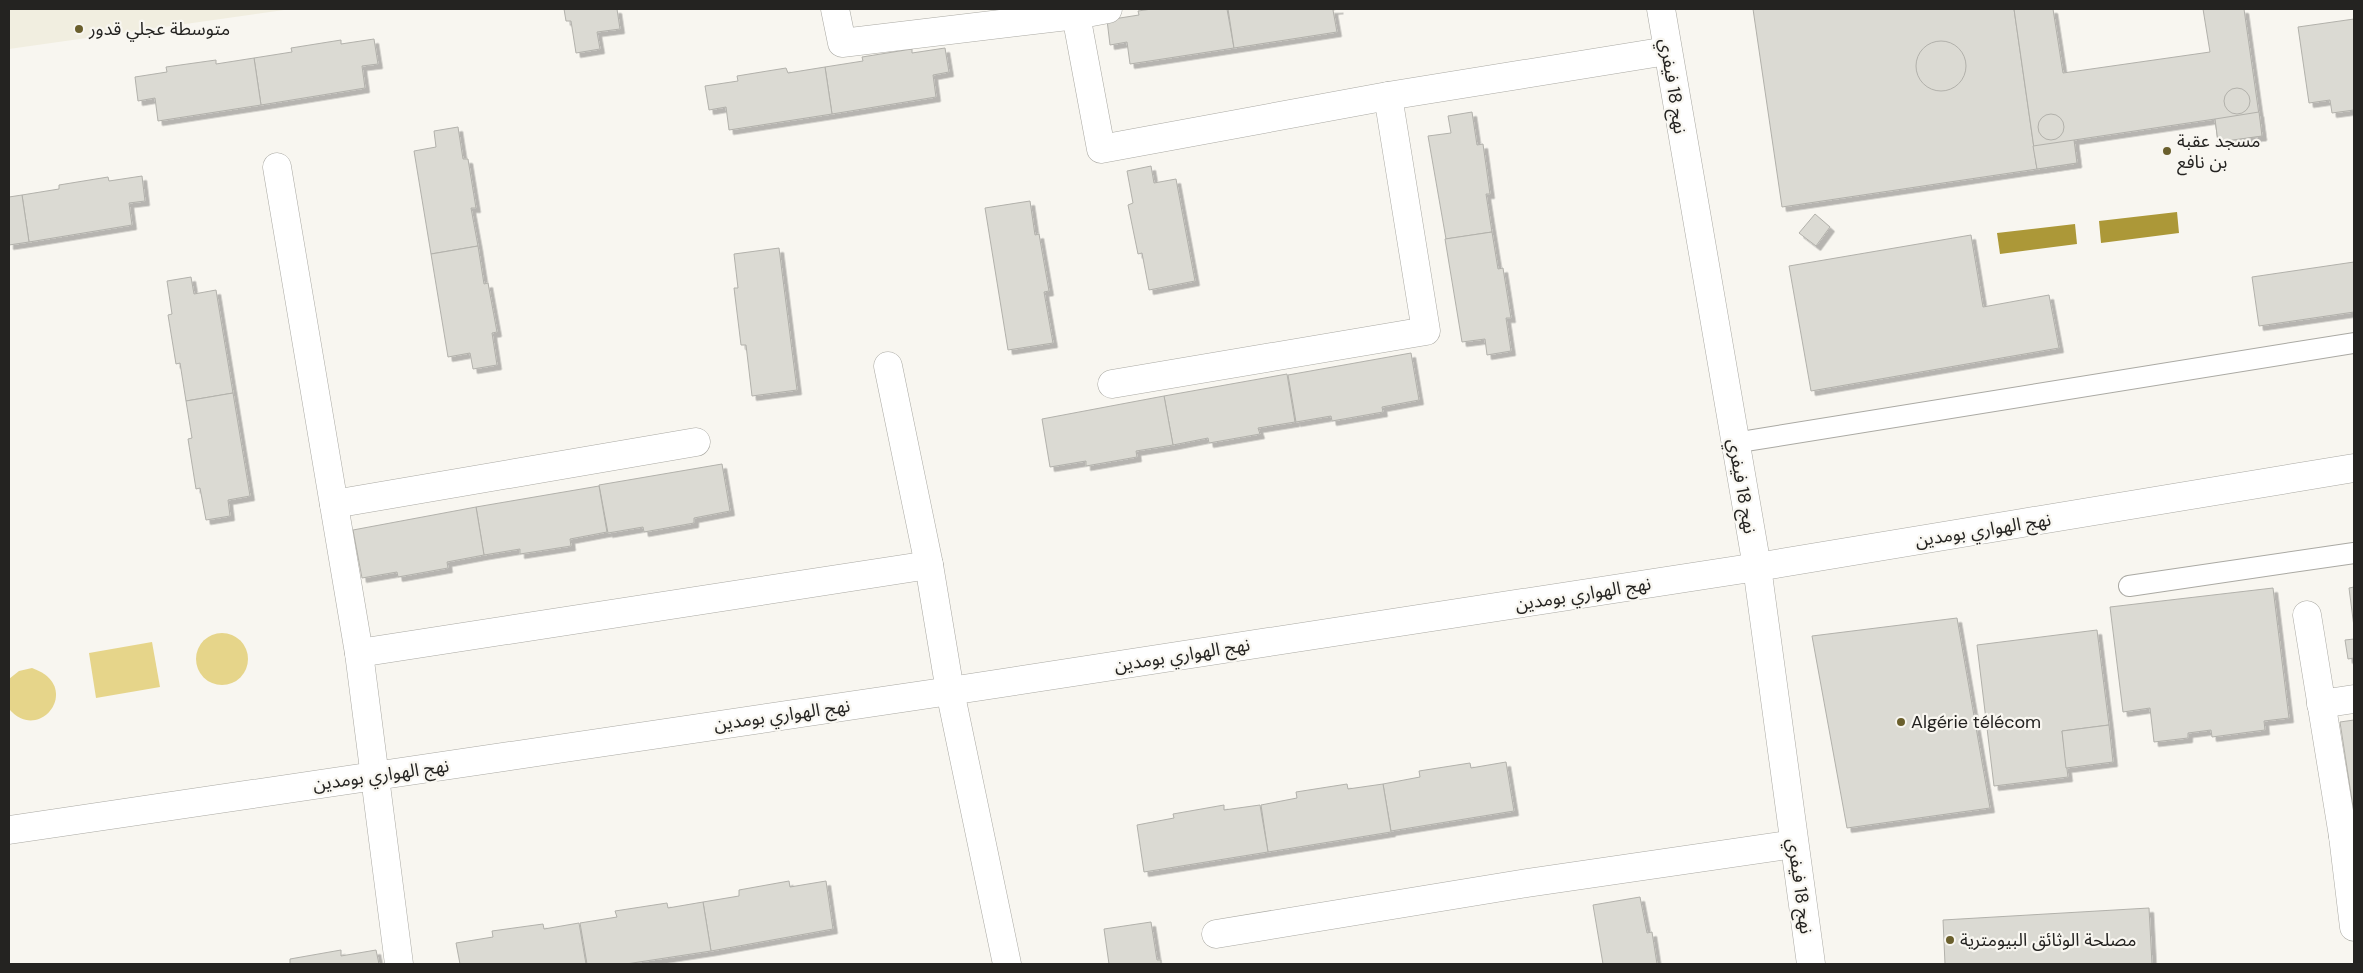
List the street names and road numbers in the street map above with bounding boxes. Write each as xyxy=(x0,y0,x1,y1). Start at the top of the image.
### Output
street label: نهج 18 فيفري xyxy=(1652,37,1692,136)
street label: نهج 18 فيفري xyxy=(1721,436,1762,536)
street label: نهج الهواري بومدين xyxy=(1913,507,2053,554)
street label: نهج الهواري بومدين xyxy=(1513,571,1653,618)
street label: نهج الهواري بومدين xyxy=(1112,632,1252,679)
street label: نهج الهواري بومدين xyxy=(712,694,852,738)
street label: نهج الهواري بومدين xyxy=(311,754,451,798)
street label: نهج 18 فيفري xyxy=(1780,837,1819,936)

